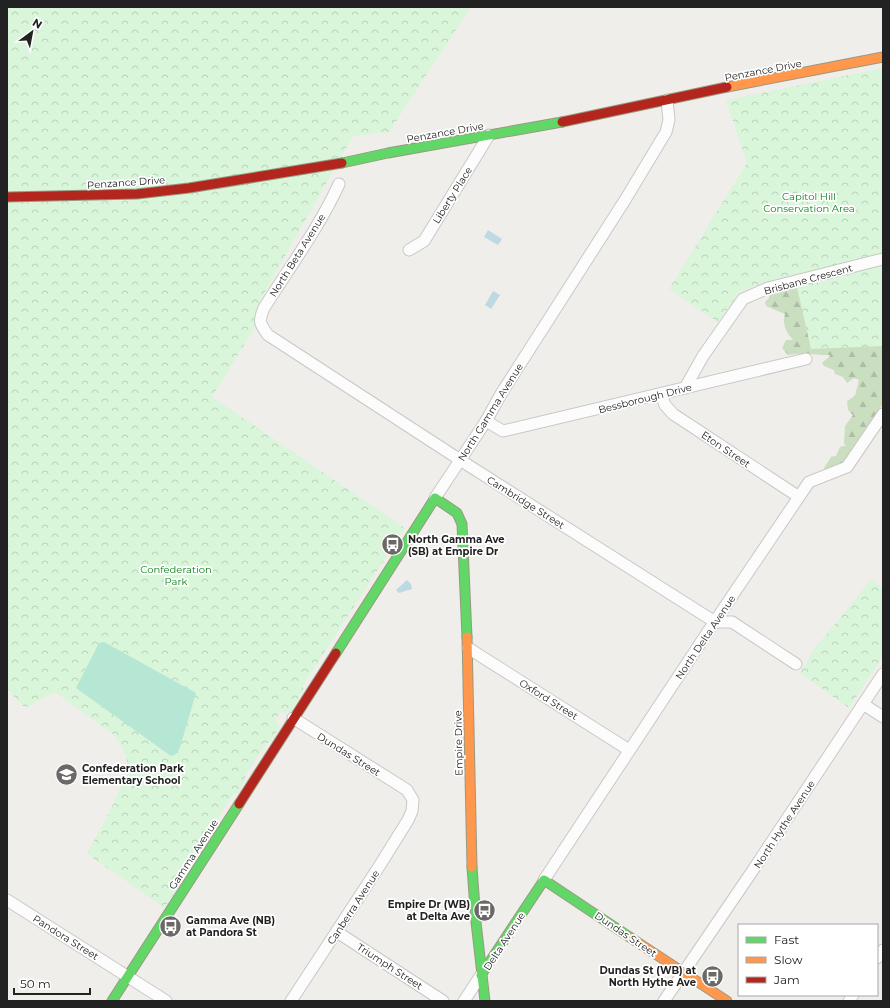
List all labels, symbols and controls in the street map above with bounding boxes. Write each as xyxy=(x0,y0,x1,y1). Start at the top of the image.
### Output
north arrow xyxy=(12,12,52,52)
text: N xyxy=(30,15,45,32)
street label: Penzance Drive xyxy=(724,57,803,84)
street label: Penzance Drive xyxy=(406,119,485,146)
street label: Liberty Place xyxy=(430,164,475,226)
street label: Penzance Drive xyxy=(87,173,165,192)
park label: Capitol Hill Conservation Area xyxy=(763,190,855,215)
street label: North Beta Avenue xyxy=(267,211,328,299)
street label: Brisbane Crescent xyxy=(762,261,854,298)
street label: North Gamma Avenue xyxy=(455,361,526,464)
street label: Bessborough Drive xyxy=(597,381,693,416)
street label: Eton Street xyxy=(699,428,753,471)
street label: Cambridge Street xyxy=(484,473,567,532)
bus stop icon: North Gamma Ave (SB) at Empire Dr xyxy=(380,532,406,558)
place label: North Gamma Ave (SB) at Empire Dr xyxy=(408,533,505,558)
park label: Confederation Park xyxy=(140,563,212,588)
street label: North Delta Avenue xyxy=(672,593,738,682)
street label: Oxford Street xyxy=(517,676,580,723)
street label: Empire Drive xyxy=(451,710,466,776)
street label: Dundas Street xyxy=(315,730,383,779)
school or university icon: Confederation Park Elementary School xyxy=(53,761,79,787)
place label: Confederation Park Elementary School xyxy=(82,762,184,787)
street label: North Hythe Avenue xyxy=(751,778,818,871)
street label: Gamma Avenue xyxy=(166,817,221,892)
street label: Canberra Avenue xyxy=(324,868,382,947)
bus stop icon: Empire Dr (WB) at Delta Ave xyxy=(472,897,498,923)
place label: Empire Dr (WB) at Delta Ave xyxy=(388,898,470,923)
street label: Dundas Street xyxy=(592,909,659,960)
street label: Delta Avenue xyxy=(481,910,528,973)
street label: Pandora Street xyxy=(30,912,101,963)
bus stop icon: Gamma Ave (NB) at Pandora St xyxy=(158,913,184,939)
place label: Gamma Ave (NB) at Pandora St xyxy=(186,914,275,939)
legend xyxy=(738,924,878,996)
text: Fast xyxy=(774,932,799,947)
street label: Triumph Street xyxy=(354,940,425,993)
text: Slow xyxy=(774,952,803,967)
bus stop icon: Dundas St (WB) at North Hythe Ave xyxy=(699,963,725,989)
place label: Dundas St (WB) at North Hythe Ave xyxy=(600,964,697,989)
scale bar xyxy=(14,970,90,996)
text: Jam xyxy=(773,972,800,987)
text: 50 m xyxy=(20,976,51,991)

